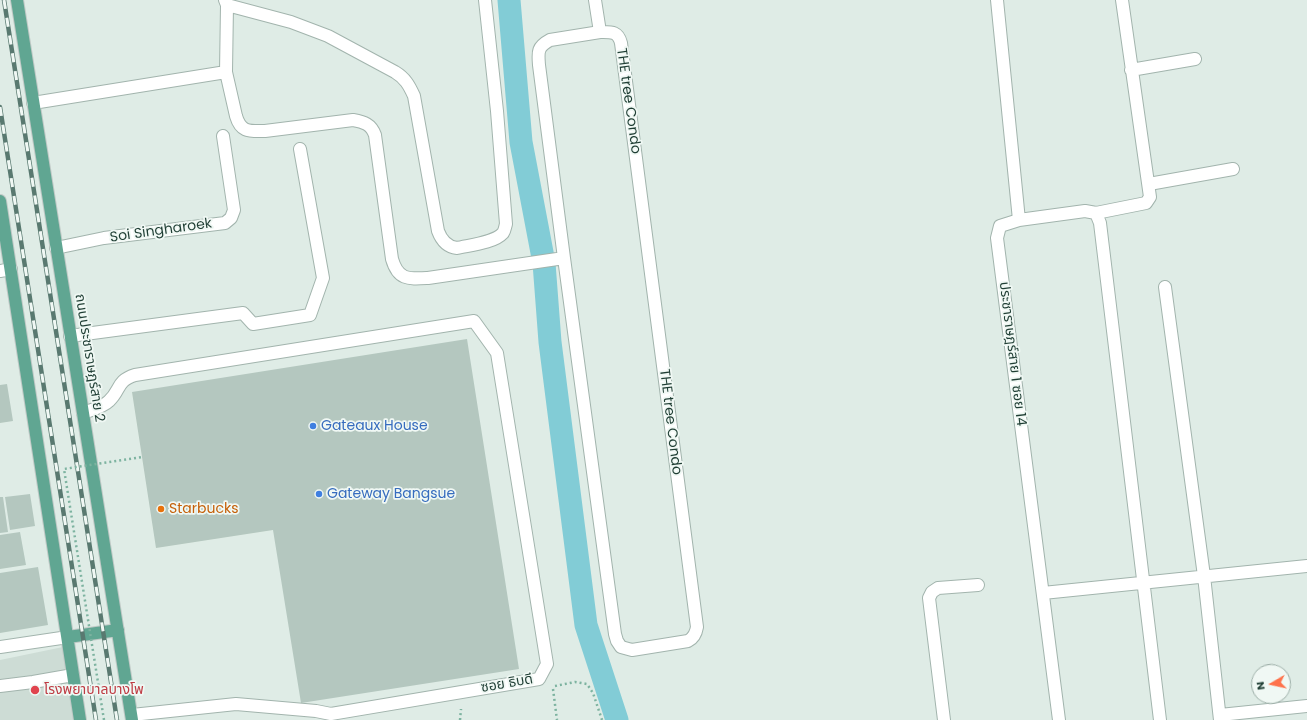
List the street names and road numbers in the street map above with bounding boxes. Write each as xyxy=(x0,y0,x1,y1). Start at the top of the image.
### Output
street label: THE tree Condo xyxy=(612,47,644,155)
street label: Soi Singharoek xyxy=(109,216,213,246)
street label: ประชาราษฎร์สาย 1 ซอย 14 xyxy=(995,281,1029,427)
street label: ถนนประชาราษฎร์สาย 2 xyxy=(71,293,107,423)
street label: THE tree Condo xyxy=(655,368,685,476)
street label: ซอย ธิบดี xyxy=(480,671,534,697)

